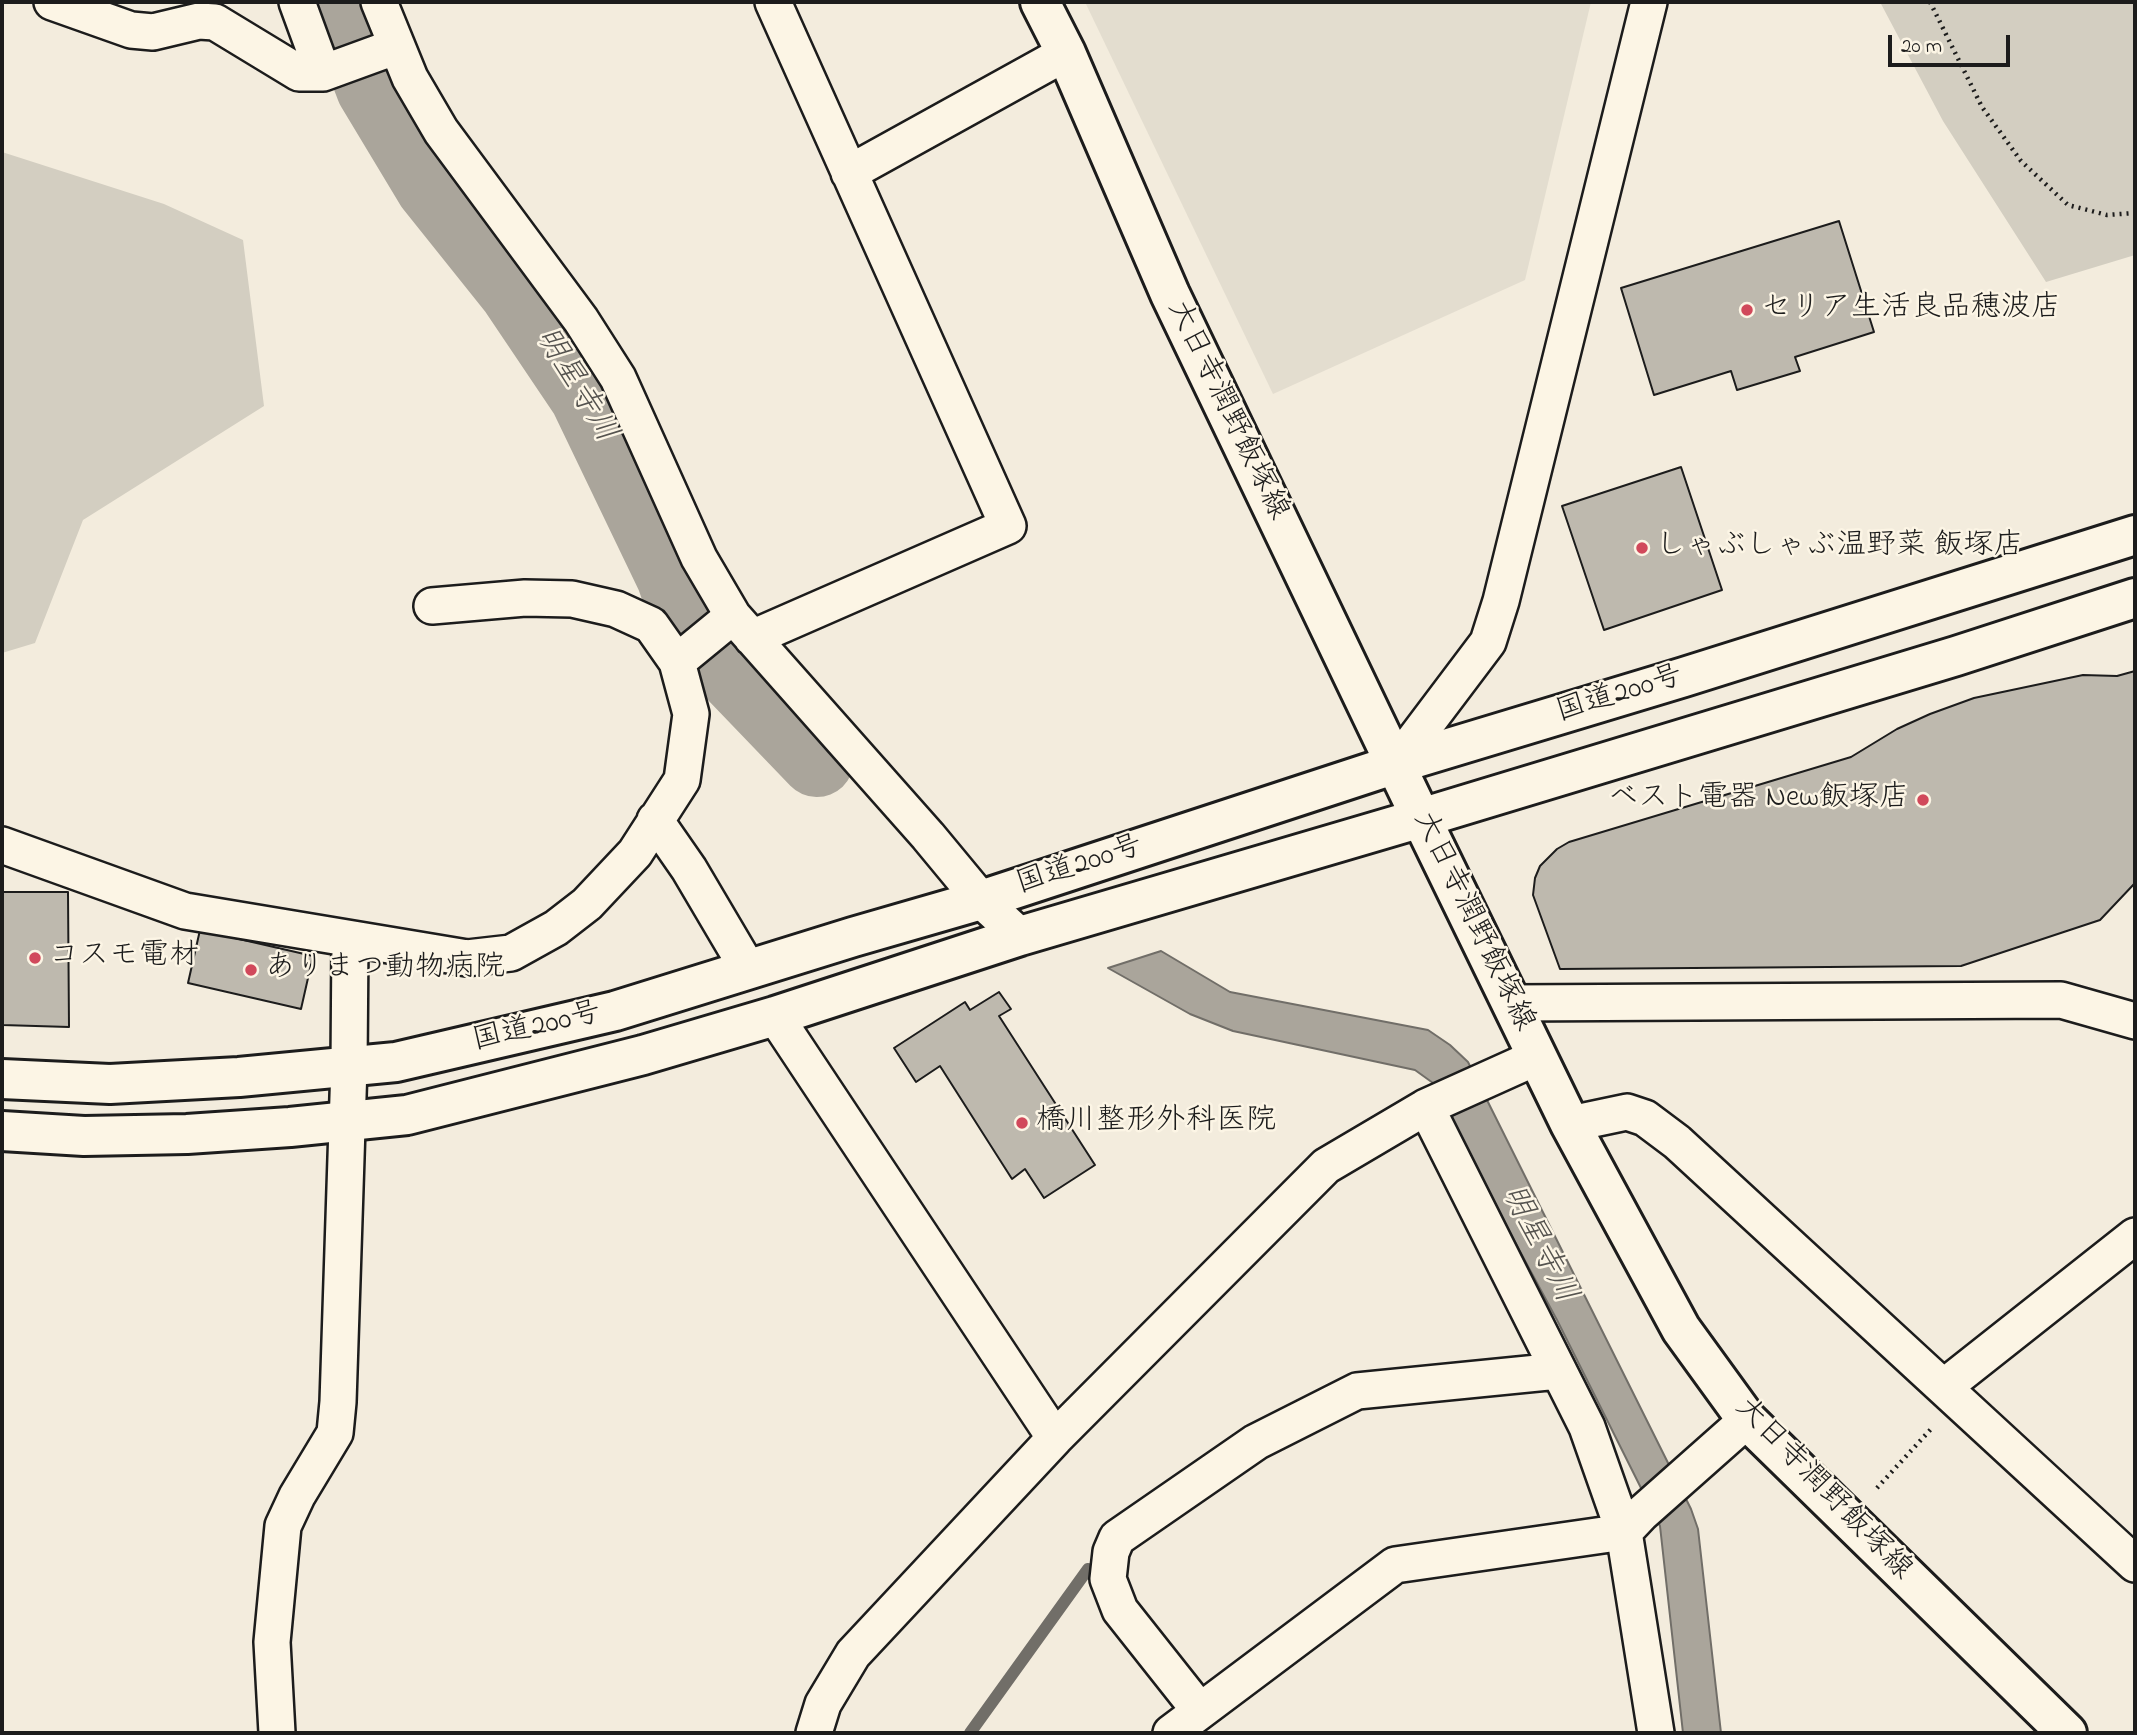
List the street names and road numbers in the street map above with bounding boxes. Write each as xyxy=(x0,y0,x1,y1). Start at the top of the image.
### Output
street label: 大日寺潤野飯塚線 xyxy=(1157,295,1295,527)
street label: 国道200号 xyxy=(1552,660,1688,732)
street label: 大日寺潤野飯塚線 xyxy=(1403,806,1541,1038)
street label: 国道200号 xyxy=(1012,830,1148,904)
street label: 国道200号 xyxy=(469,997,605,1061)
street label: 大日寺潤野飯塚線 xyxy=(1726,1391,1918,1589)

